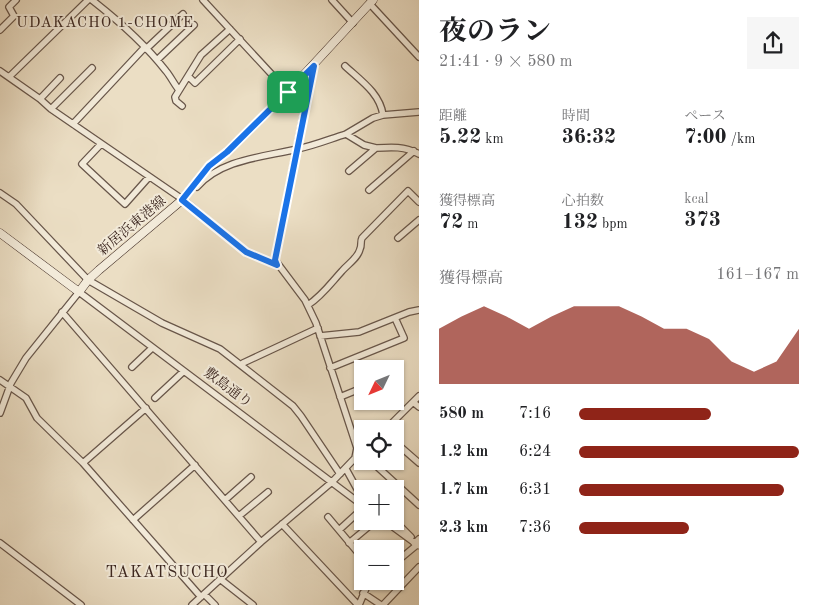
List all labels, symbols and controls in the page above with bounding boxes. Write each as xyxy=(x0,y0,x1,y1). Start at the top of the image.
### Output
district label: UDAKACHO 1-CHOME xyxy=(16,16,194,31)
button: share xyxy=(747,17,799,69)
text: 夜のラン xyxy=(439,19,551,47)
text: 21:41 · 9 × 580 m xyxy=(439,54,572,70)
pin xyxy=(267,71,309,113)
icon: arrive xyxy=(274,78,302,106)
text: 距離 xyxy=(439,109,467,123)
text: 時間 xyxy=(562,109,590,123)
text: ペース xyxy=(684,109,726,123)
text: 5.22 xyxy=(439,127,481,148)
text: 36:32 xyxy=(562,127,616,148)
text: 7:00 xyxy=(684,127,727,148)
text: km xyxy=(481,132,504,146)
text: /km xyxy=(727,132,755,146)
text: kcal xyxy=(684,192,708,206)
street label: 新居浜東港線 xyxy=(95,193,169,258)
text: 獲得標高 xyxy=(439,194,495,208)
text: 心拍数 xyxy=(562,194,604,208)
text: 373 xyxy=(684,210,721,231)
text: 72 xyxy=(439,212,463,233)
text: 132 xyxy=(562,212,598,233)
text: m xyxy=(463,217,478,231)
text: bpm xyxy=(598,217,628,231)
text: 161–167 m xyxy=(716,267,799,283)
text: 獲得標高 xyxy=(439,271,503,287)
north arrow xyxy=(354,360,404,410)
map controls xyxy=(354,360,404,590)
street label: 敷島通り xyxy=(201,365,255,410)
text: 580 m xyxy=(439,406,484,422)
text: 7:16 xyxy=(519,406,551,422)
button: locate xyxy=(354,420,404,470)
text: 1.2 km xyxy=(439,444,488,460)
text: 6:24 xyxy=(519,444,551,460)
button: + xyxy=(354,480,404,530)
text: 1.7 km xyxy=(439,482,488,498)
text: 6:31 xyxy=(519,482,551,498)
text: 2.3 km xyxy=(439,520,488,536)
text: 7:36 xyxy=(519,520,551,536)
button: − xyxy=(354,540,404,590)
district label: TAKATSUCHO xyxy=(106,565,228,581)

